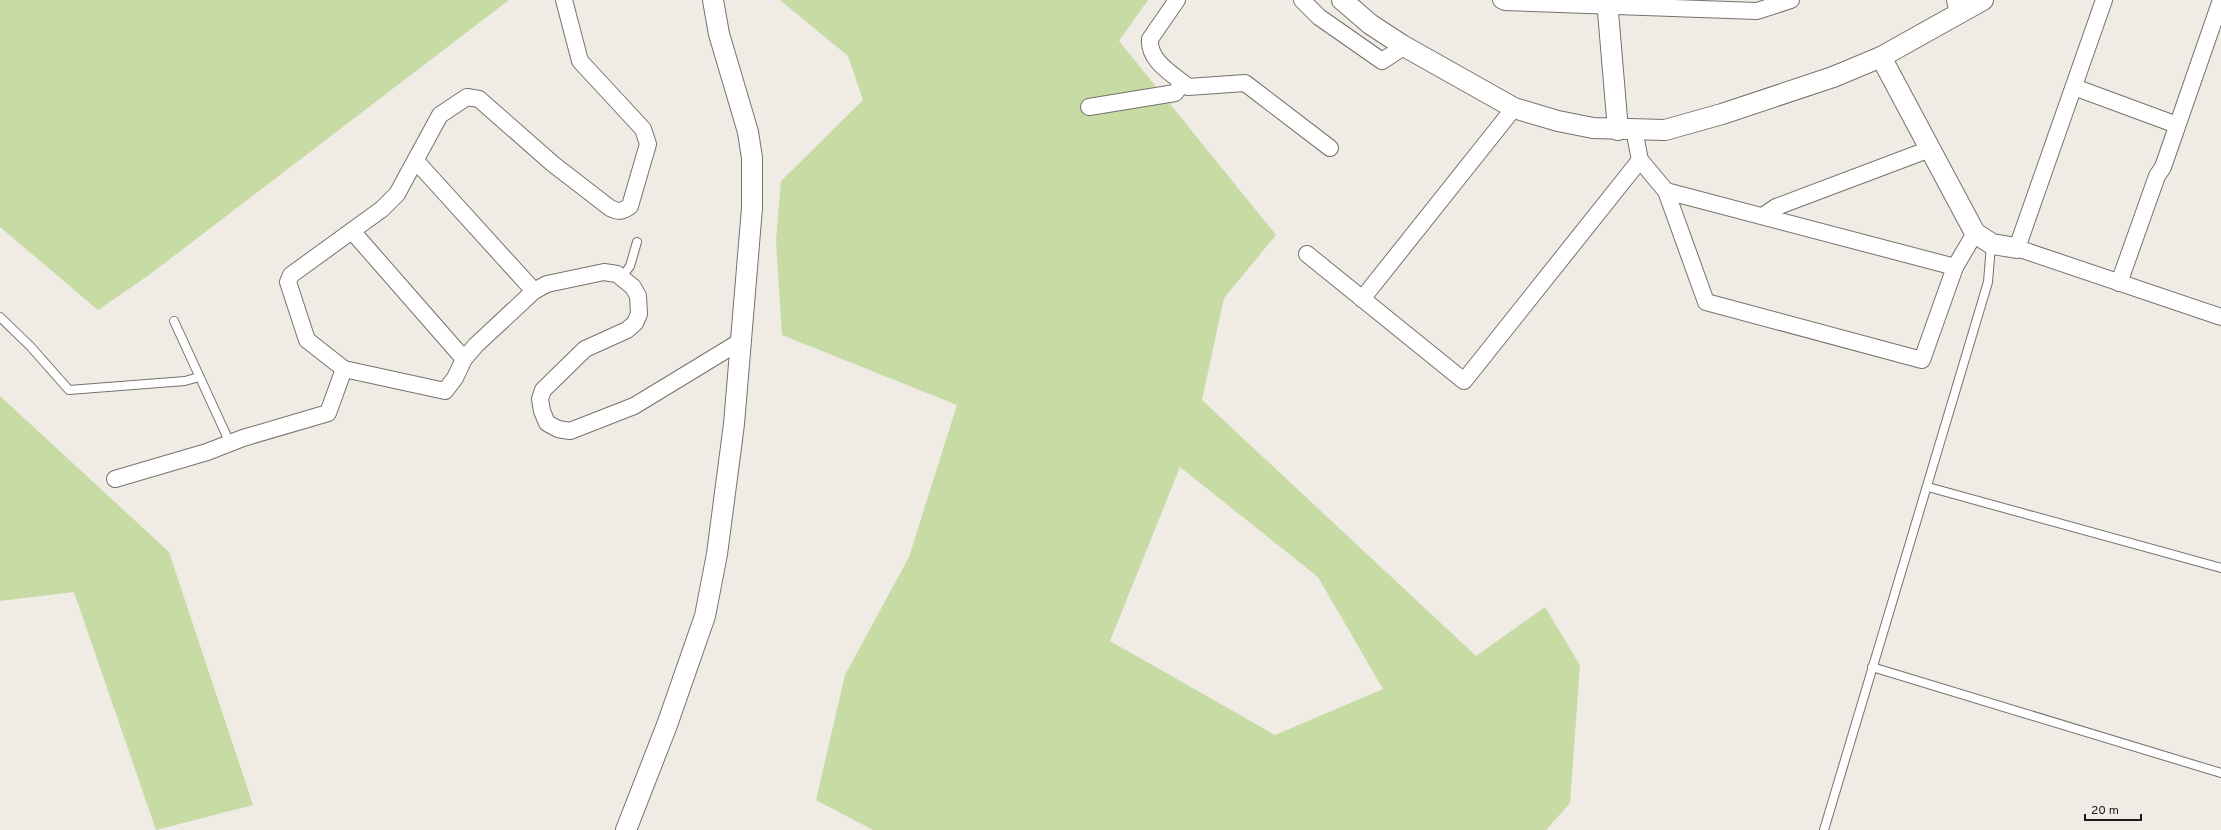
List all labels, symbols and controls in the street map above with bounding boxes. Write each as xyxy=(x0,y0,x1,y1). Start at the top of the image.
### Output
scale bar xyxy=(2085,796,2141,822)
text: 20 m xyxy=(2091,803,2119,819)

